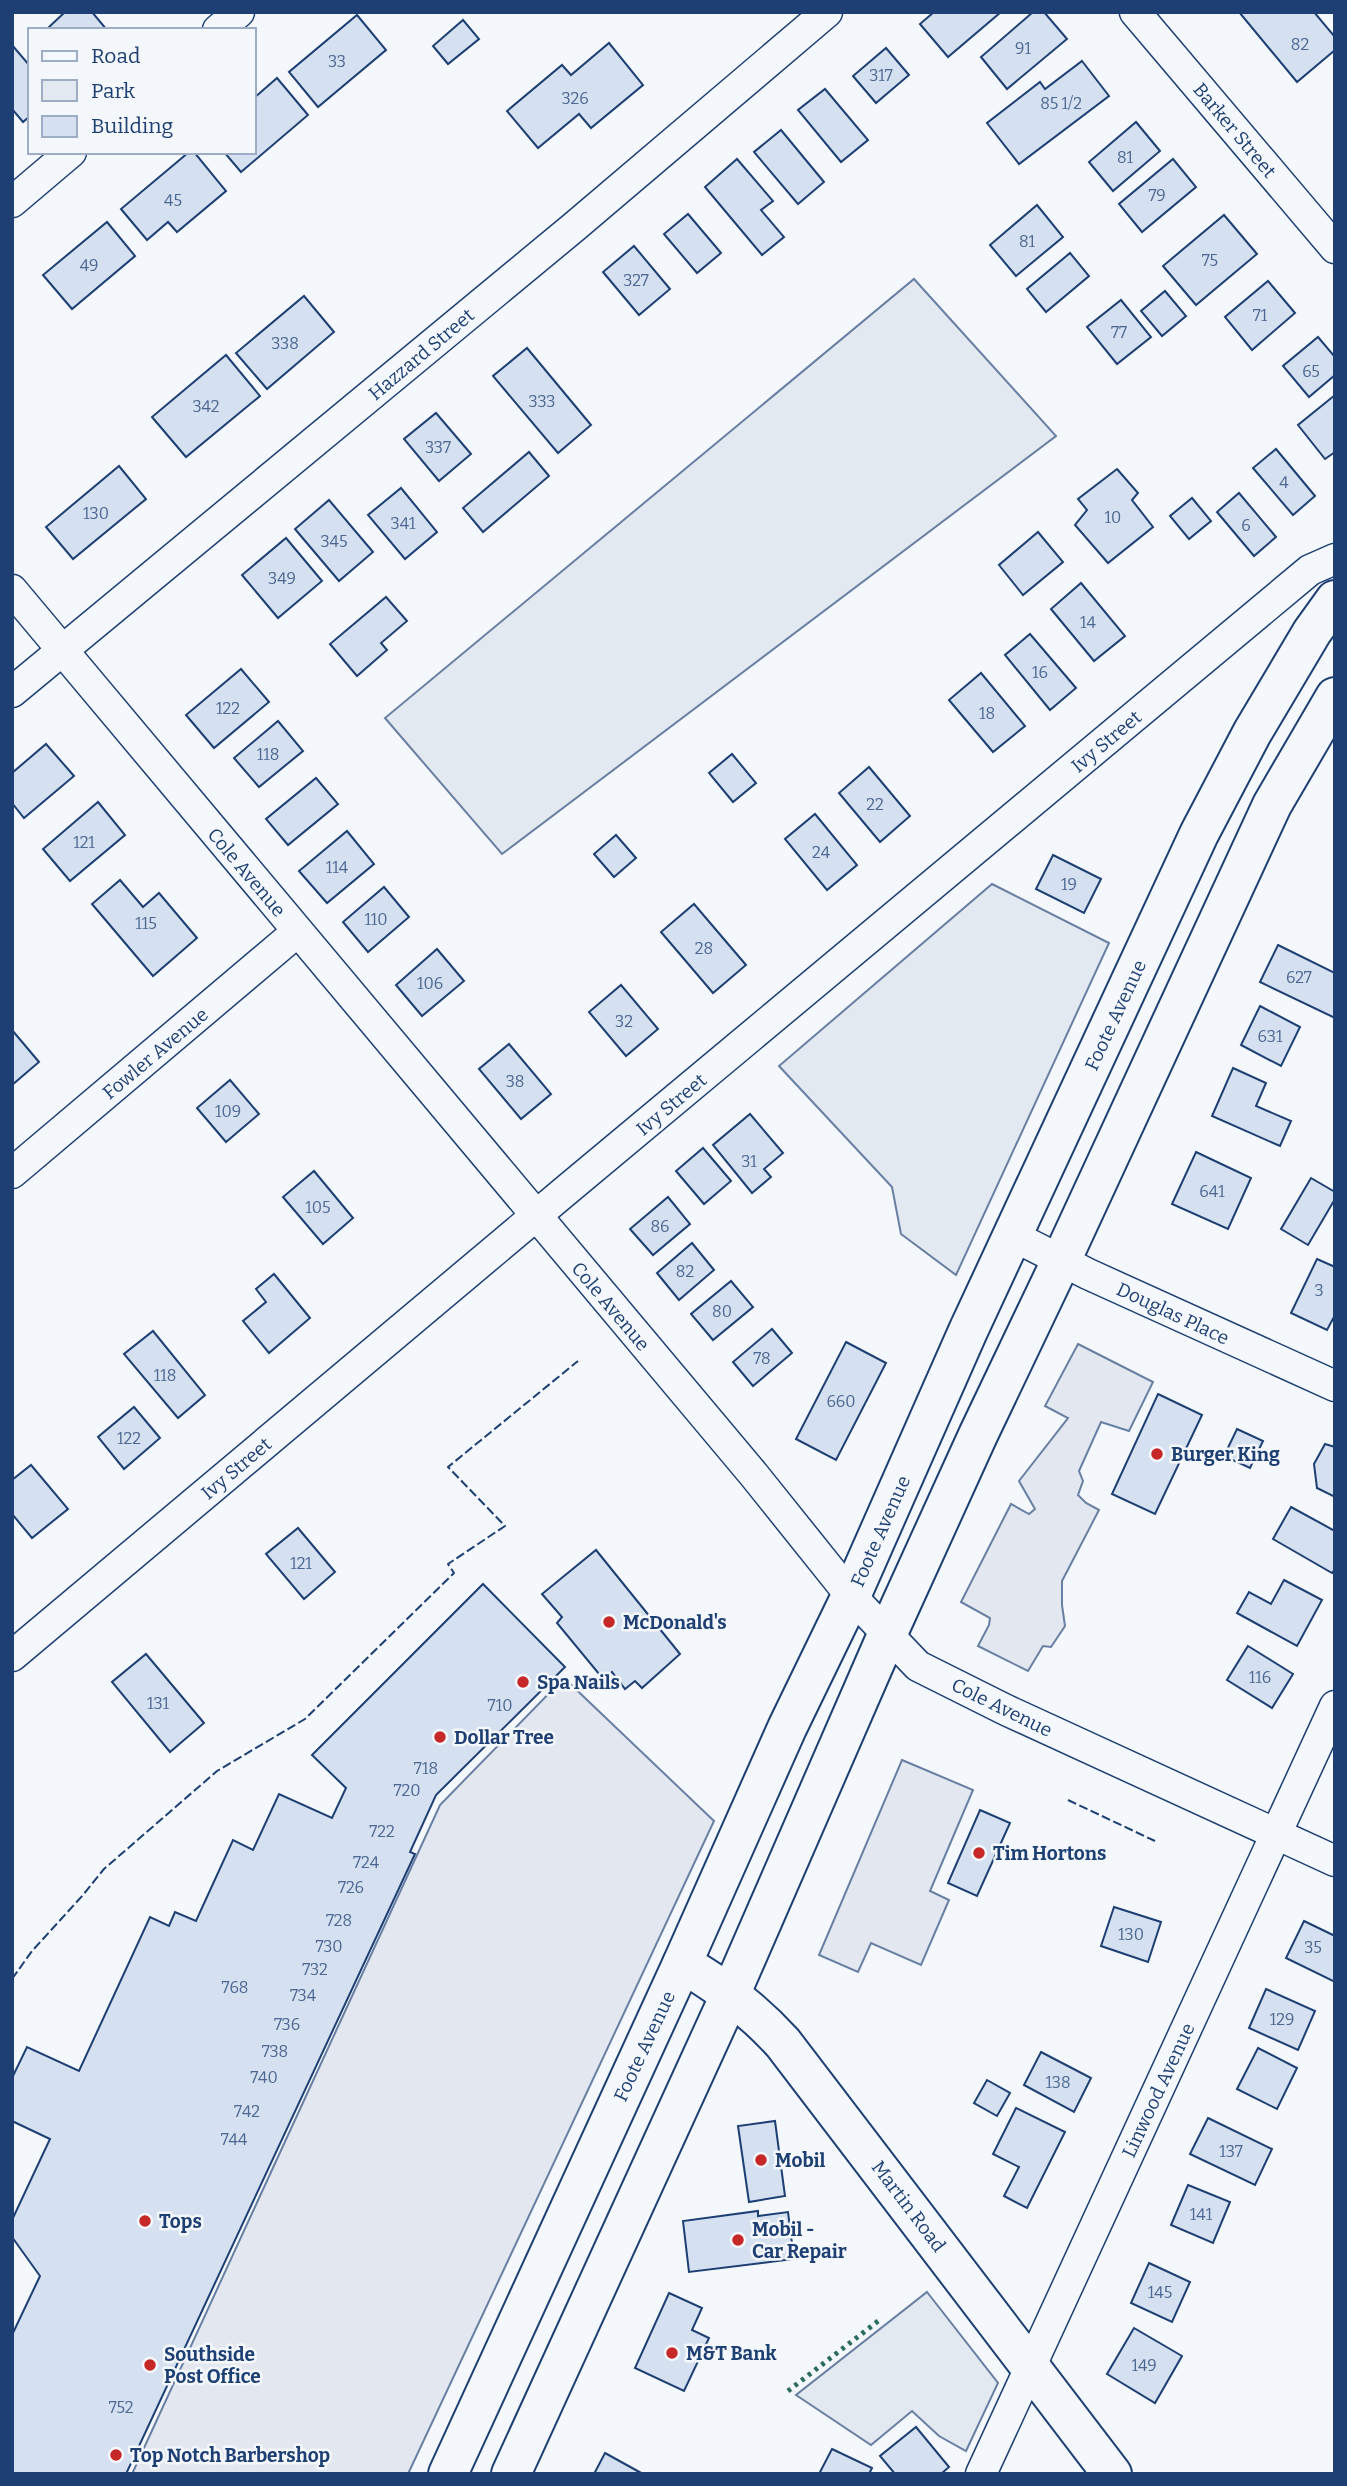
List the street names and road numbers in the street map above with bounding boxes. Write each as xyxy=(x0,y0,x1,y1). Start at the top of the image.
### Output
street label: Barker Street xyxy=(1188,78,1281,182)
street label: Hazzard Street xyxy=(364,304,479,405)
street label: Ivy Street xyxy=(1067,705,1146,777)
street label: Cole Avenue xyxy=(203,823,290,922)
street label: Foote Avenue xyxy=(1080,956,1151,1074)
street label: Fowler Avenue xyxy=(98,1003,213,1104)
street label: Ivy Street xyxy=(632,1068,711,1140)
street label: Cole Avenue xyxy=(567,1257,654,1356)
street label: Douglas Place xyxy=(1113,1277,1233,1350)
street label: Ivy Street xyxy=(197,1432,276,1504)
street label: Foote Avenue xyxy=(846,1472,915,1590)
street label: Cole Avenue xyxy=(948,1673,1056,1742)
street label: Foote Avenue xyxy=(609,1987,680,2105)
street label: Linwood Avenue xyxy=(1117,2019,1200,2161)
street label: Martin Road xyxy=(867,2156,950,2257)

